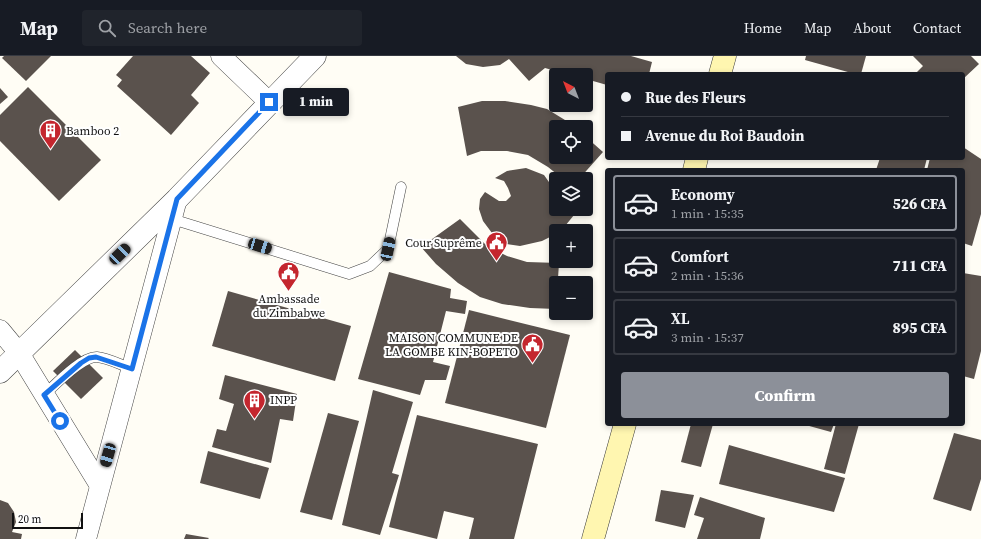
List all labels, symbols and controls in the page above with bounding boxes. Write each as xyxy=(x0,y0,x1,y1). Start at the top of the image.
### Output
search box xyxy=(82,10,362,46)
text: Map xyxy=(20,15,58,41)
icon: search xyxy=(96,17,118,39)
text: Search here xyxy=(128,17,207,38)
text: Home xyxy=(744,18,782,38)
text: Map xyxy=(804,18,831,38)
text: About xyxy=(853,18,891,38)
text: Contact xyxy=(913,18,961,38)
north arrow xyxy=(549,68,593,112)
map controls xyxy=(549,68,593,320)
text: Rue des Fleurs xyxy=(645,87,746,108)
callout: 1 min xyxy=(283,88,349,116)
route end xyxy=(260,93,278,111)
text: 1 min xyxy=(299,93,333,110)
building icon: Bamboo 2 xyxy=(37,118,63,151)
button: locate xyxy=(549,120,593,164)
place label: Bamboo 2 xyxy=(66,123,119,139)
text: Avenue du Roi Baudoin xyxy=(645,125,804,146)
button: layers xyxy=(549,172,593,216)
text: Economy xyxy=(671,184,735,205)
icon: car xyxy=(623,185,659,221)
text: 526 CFA xyxy=(892,193,947,214)
text: 1 min · 15:35 xyxy=(671,205,744,222)
button: + xyxy=(549,224,593,268)
public building icon: Cour Suprême xyxy=(484,230,510,263)
place label: Cour Suprême xyxy=(405,235,482,251)
car xyxy=(380,236,396,262)
car xyxy=(247,237,273,255)
car xyxy=(107,241,133,267)
text: Comfort xyxy=(671,246,729,267)
icon: car xyxy=(623,247,659,283)
text: 711 CFA xyxy=(892,255,947,276)
public building icon: Ambassade du Zimbabwe xyxy=(276,259,302,292)
text: 2 min · 15:36 xyxy=(671,267,744,284)
button: − xyxy=(549,276,593,320)
place label: Ambassade du Zimbabwe xyxy=(253,291,325,321)
text: XL xyxy=(671,308,690,329)
icon: car xyxy=(623,309,659,345)
text: 895 CFA xyxy=(892,317,947,338)
text: 3 min · 15:37 xyxy=(671,329,744,346)
place label: MAISON COMMUNE DE LA GOMBE KIN-BOPETO xyxy=(385,330,518,360)
public building icon: MAISON COMMUNE DE LA GOMBE KIN-BOPETO xyxy=(520,332,546,365)
button: Confirm xyxy=(621,372,949,418)
building icon: INPP xyxy=(241,387,267,420)
place label: INPP xyxy=(270,392,297,408)
route start xyxy=(51,412,69,430)
car xyxy=(99,442,117,468)
scale bar xyxy=(12,511,83,530)
text: 20 m xyxy=(18,512,41,527)

